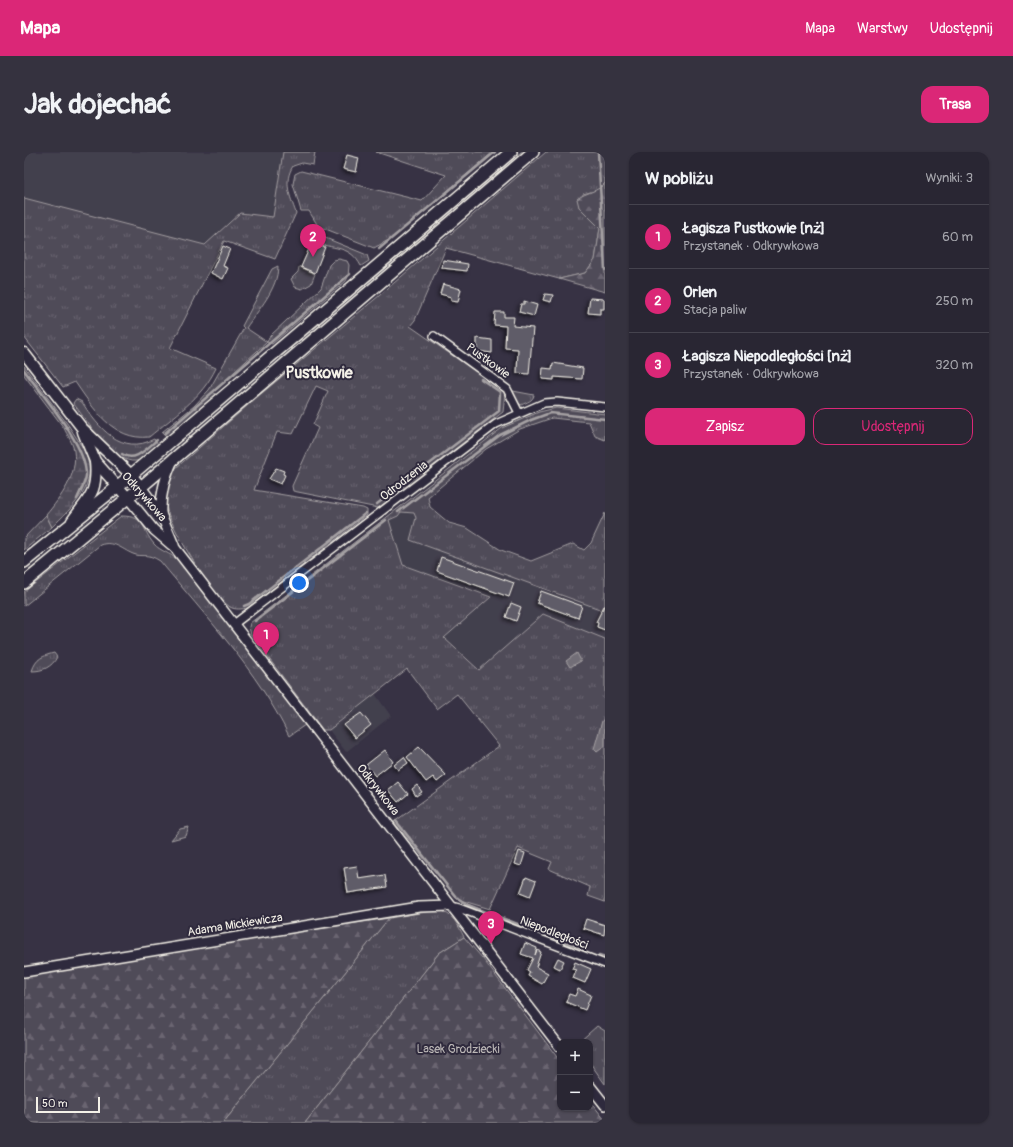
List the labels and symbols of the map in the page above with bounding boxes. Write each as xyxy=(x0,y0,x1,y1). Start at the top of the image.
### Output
pin: 2 xyxy=(300,224,326,257)
street label: Pustkowie xyxy=(463,340,513,382)
district label: Pustkowie xyxy=(285,363,354,383)
street label: Odrodzenia xyxy=(377,457,431,504)
street label: Odkrywkowa xyxy=(118,469,170,525)
your location xyxy=(289,573,309,593)
pin: 1 xyxy=(253,622,279,655)
street label: Odkrywkowa xyxy=(353,761,403,819)
street label: Adama Mickiewicza xyxy=(186,910,284,940)
pin: 3 xyxy=(478,911,504,944)
street label: Niepodległości xyxy=(518,913,590,953)
park label: Lasek Grodziecki xyxy=(416,1042,500,1057)
scale bar xyxy=(36,1095,100,1114)

